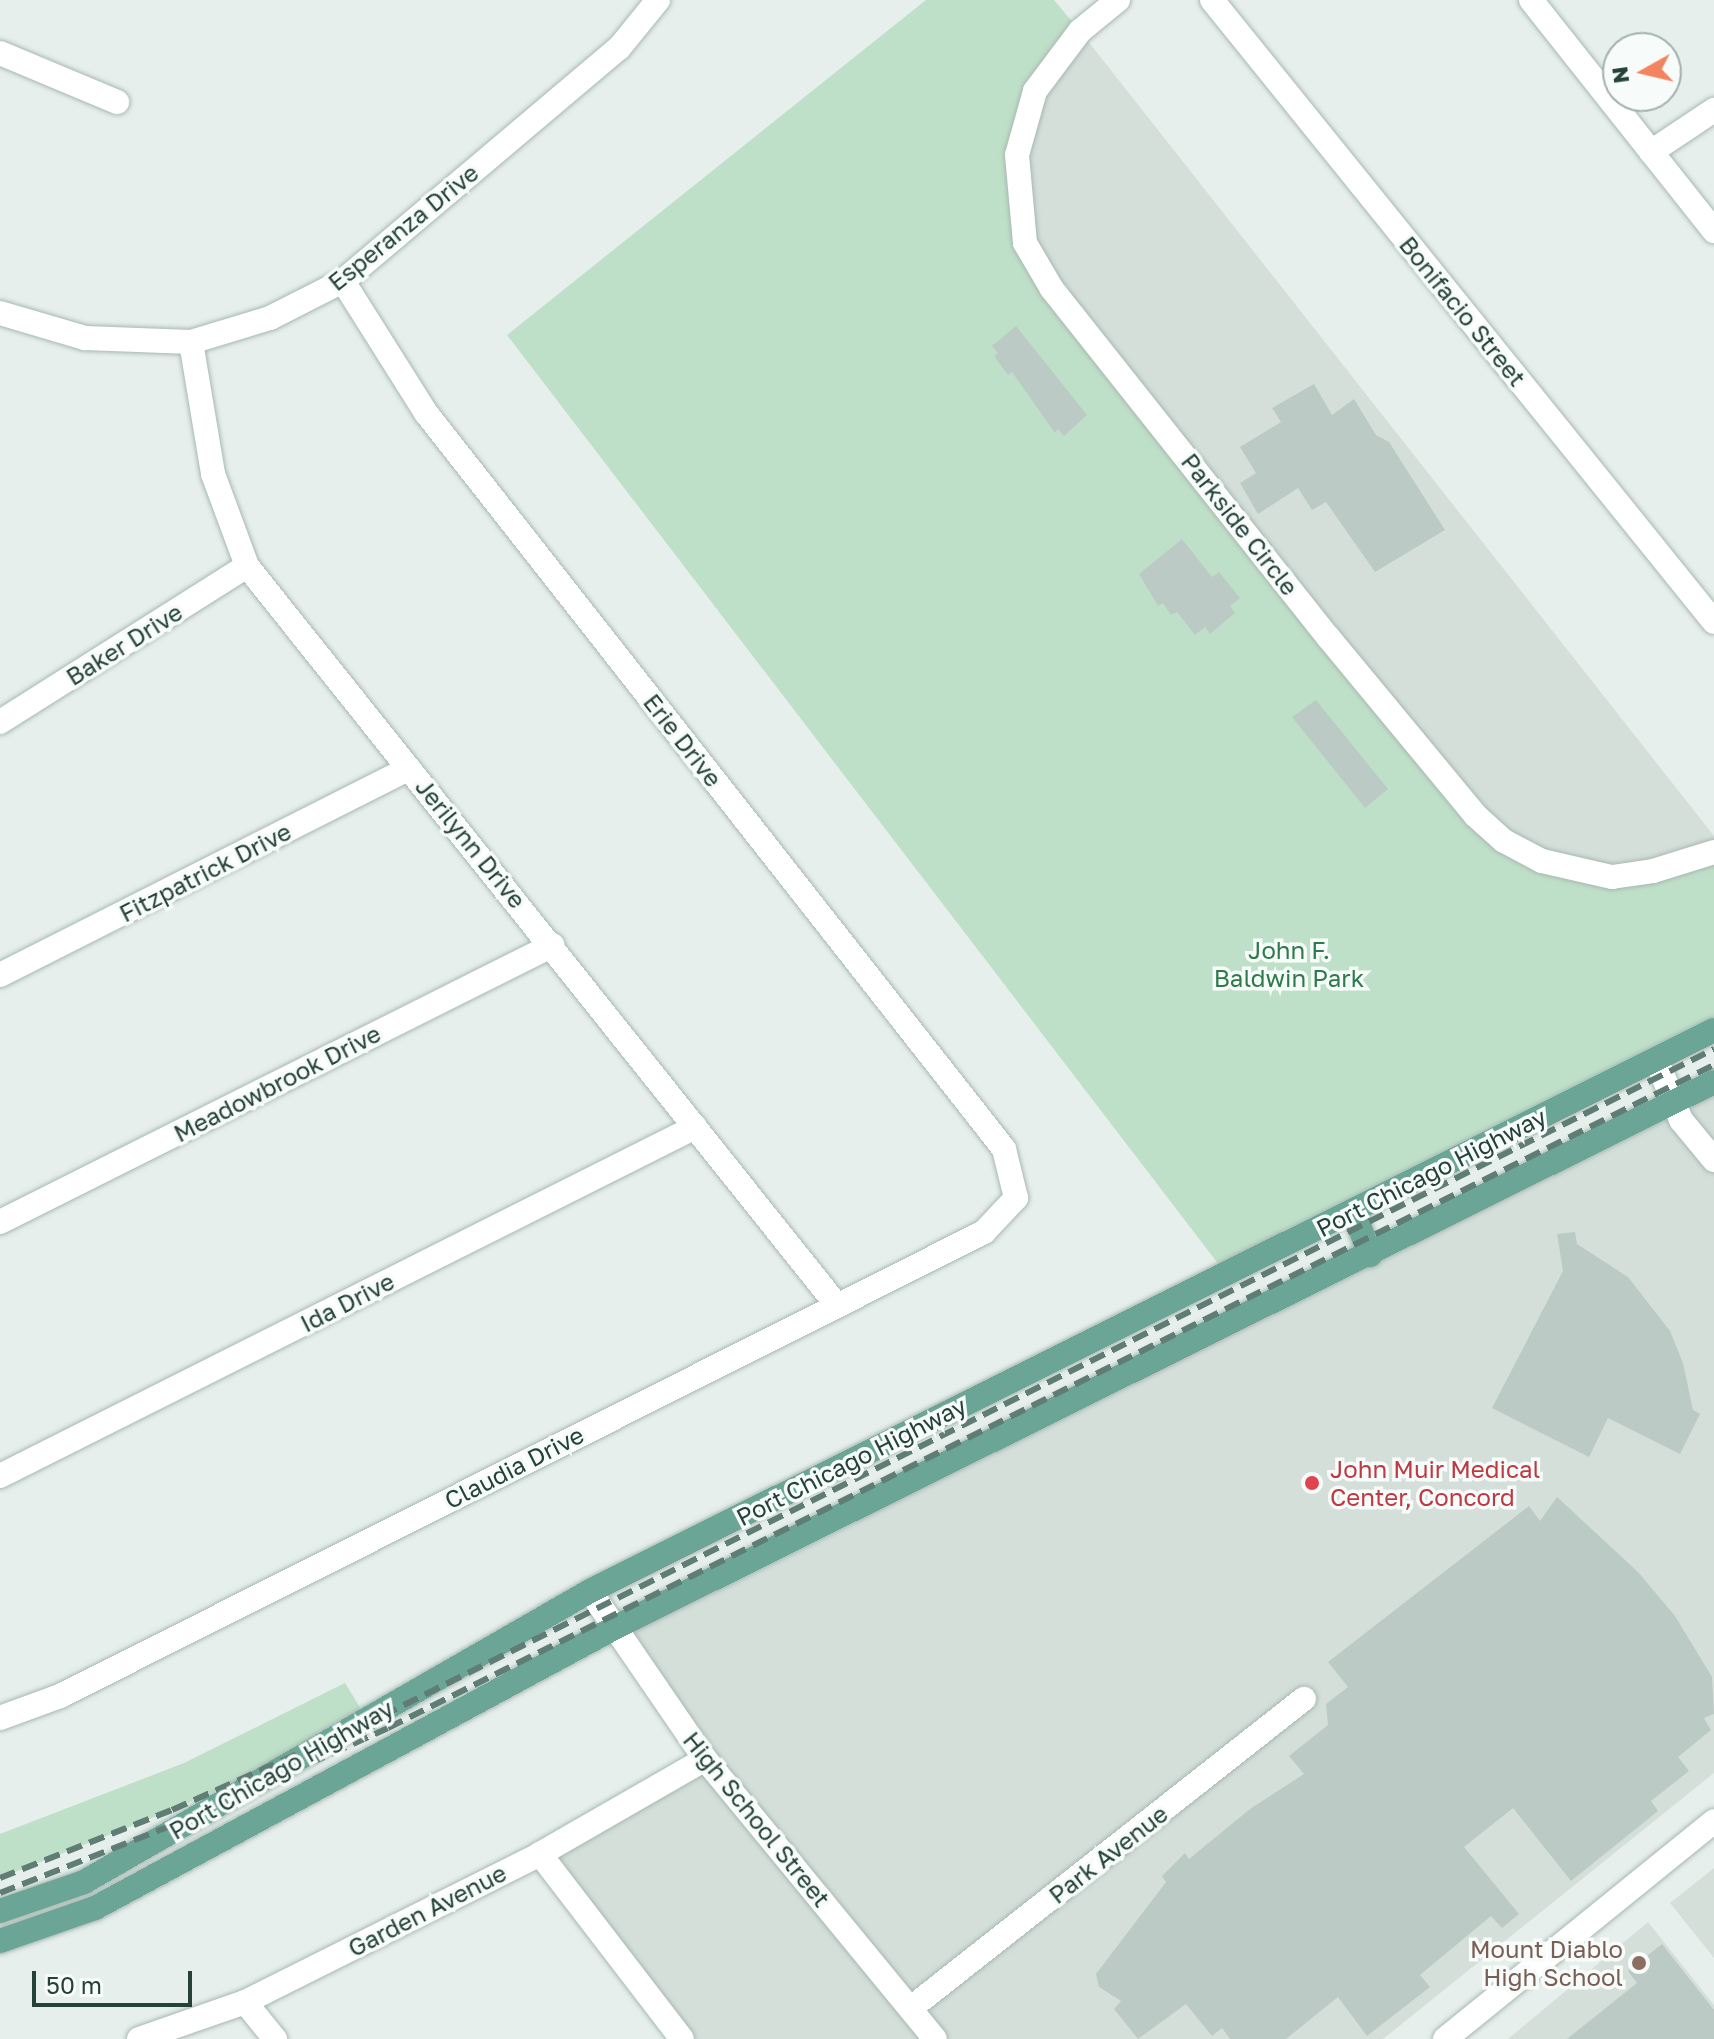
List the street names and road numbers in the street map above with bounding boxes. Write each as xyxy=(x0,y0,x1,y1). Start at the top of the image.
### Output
street label: Esperanza Drive xyxy=(322,158,484,296)
street label: Bonifacio Street xyxy=(1394,230,1532,392)
street label: Parkside Circle xyxy=(1176,447,1304,601)
street label: Baker Drive xyxy=(61,597,187,691)
street label: Erie Drive xyxy=(638,688,728,792)
street label: Jerilynn Drive xyxy=(410,772,532,914)
street label: Fitzpatrick Drive xyxy=(114,816,296,928)
street label: Meadowbrook Drive xyxy=(169,1018,385,1148)
street label: Port Chicago Highway xyxy=(1311,1101,1551,1243)
street label: Ida Drive xyxy=(295,1266,399,1338)
street label: Port Chicago Highway xyxy=(731,1390,971,1532)
street label: Claudia Drive xyxy=(440,1420,588,1514)
street label: Port Chicago Highway xyxy=(164,1693,398,1845)
street label: High School Street xyxy=(678,1726,836,1912)
street label: Park Avenue xyxy=(1043,1799,1173,1909)
street label: Garden Avenue xyxy=(343,1858,511,1962)

